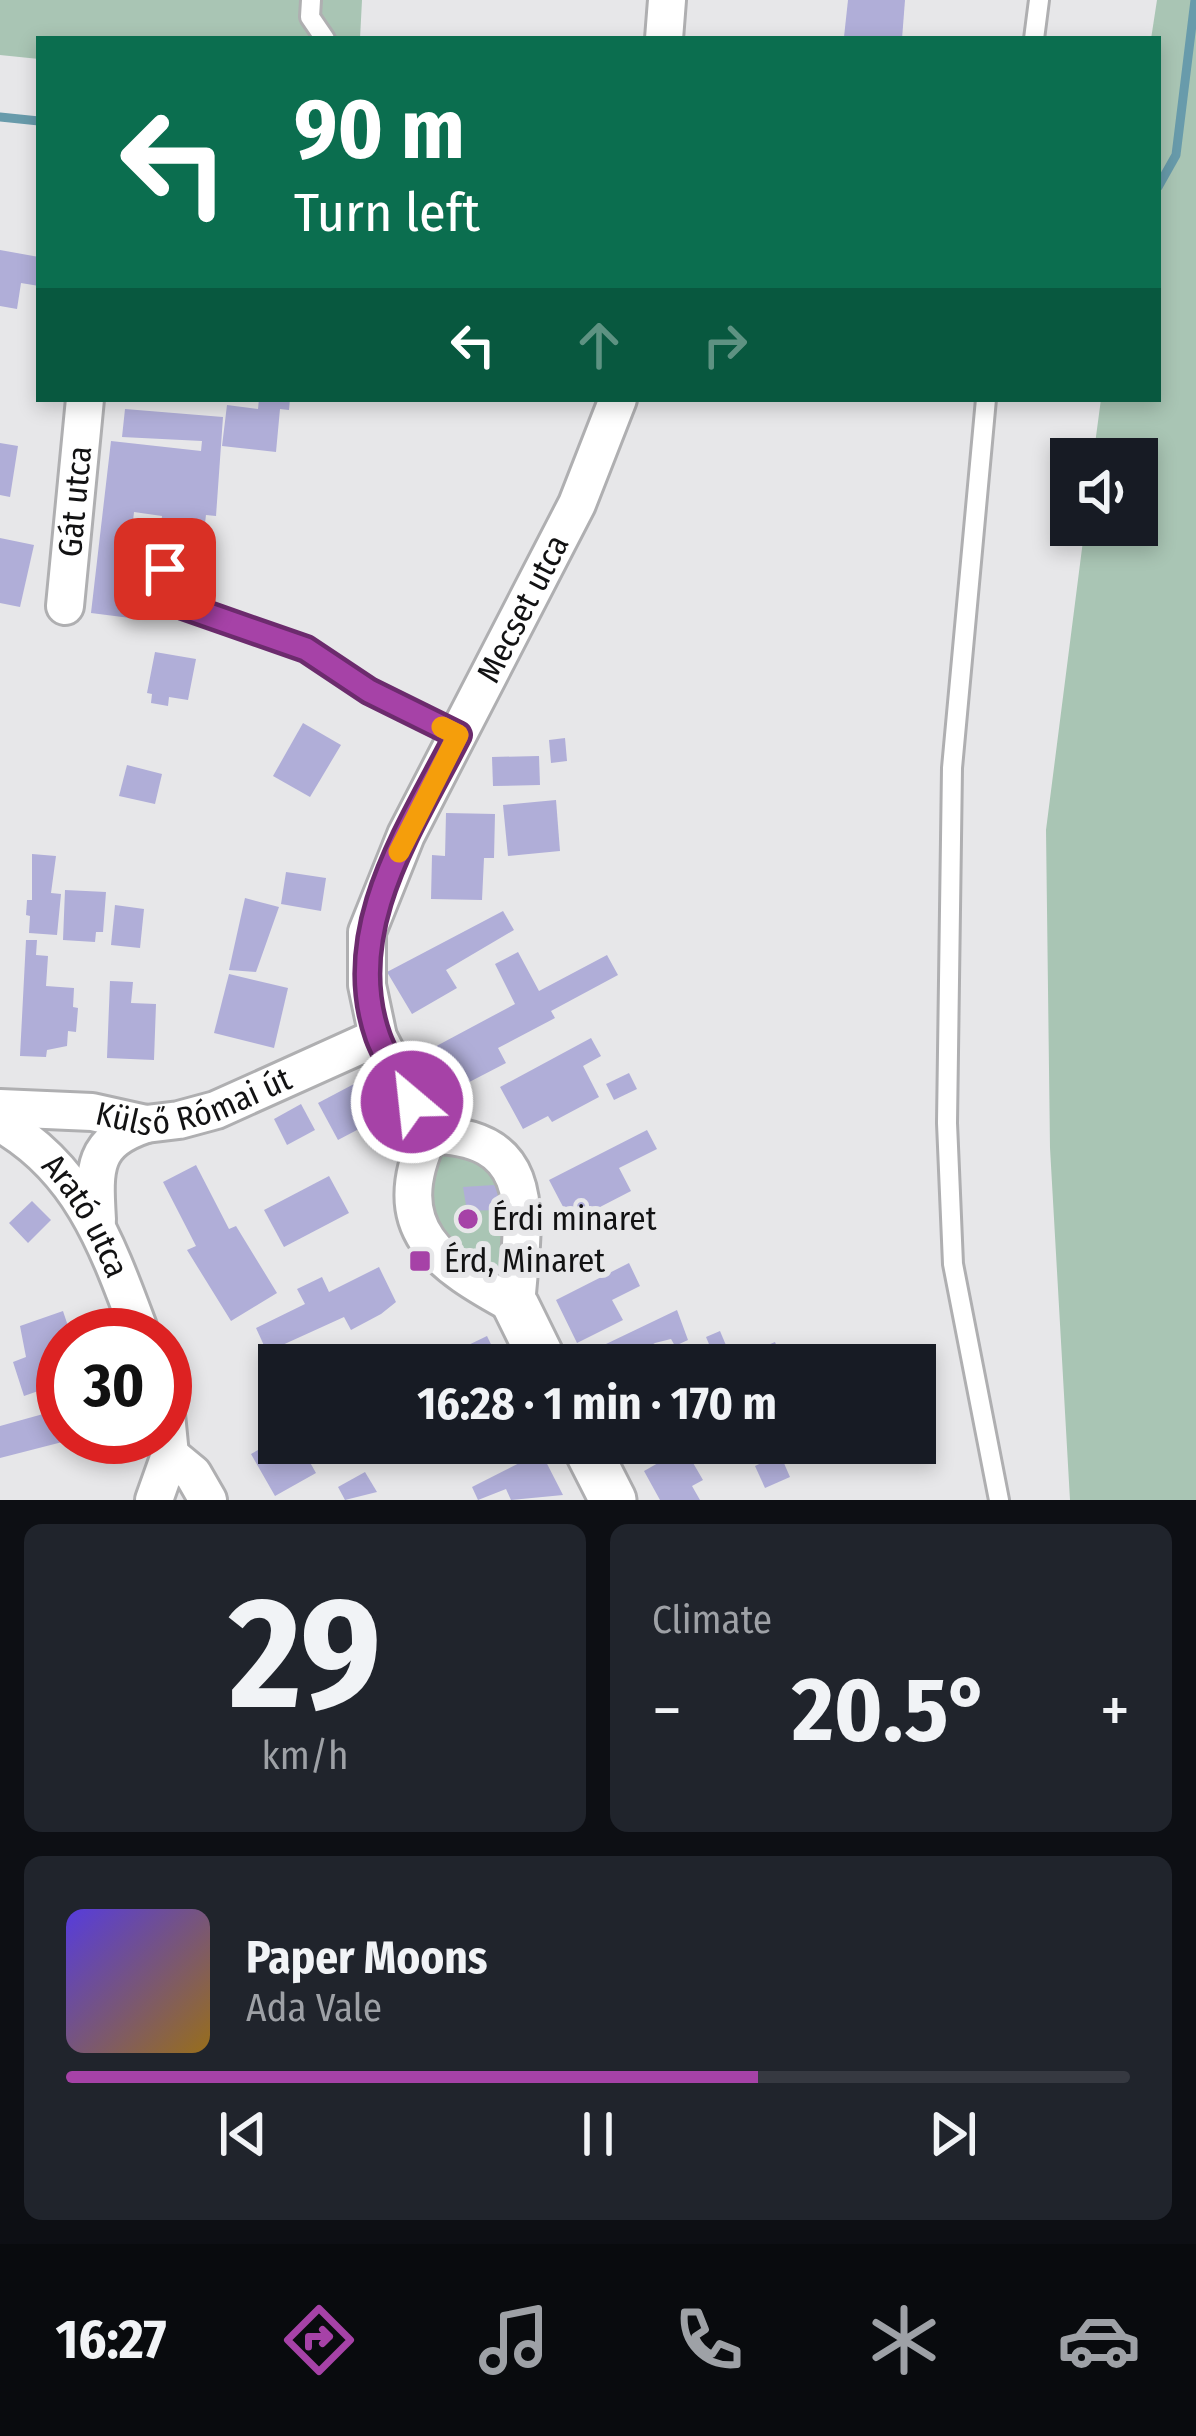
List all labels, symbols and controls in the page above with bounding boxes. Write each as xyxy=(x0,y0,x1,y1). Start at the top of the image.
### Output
text: 90 m xyxy=(294,79,465,180)
icon: left xyxy=(96,84,252,240)
text: Turn left xyxy=(294,181,480,245)
icon: left xyxy=(440,312,506,378)
icon: ahead xyxy=(566,312,632,378)
icon: right xyxy=(692,312,758,378)
map controls xyxy=(1050,438,1158,546)
button: sound xyxy=(1050,438,1158,546)
street label: Gát utca xyxy=(50,444,100,559)
pin xyxy=(114,518,216,620)
street label: Mecset utca xyxy=(468,528,578,689)
icon: arrive xyxy=(132,536,198,602)
position arrow xyxy=(349,1039,475,1165)
street label: Külső Római út xyxy=(92,1059,298,1145)
street label: Arató utca xyxy=(34,1146,137,1283)
place label: Érdi minaret xyxy=(492,1199,657,1239)
marker: Érdi minaret xyxy=(455,1206,481,1232)
place label: Érd, Minaret xyxy=(444,1241,605,1281)
marker: Érd, Minaret xyxy=(407,1248,433,1274)
speed limit sign: 30 xyxy=(36,1308,192,1464)
text: 16:28 · 1 min · 170 m xyxy=(417,1377,777,1431)
text: 29 xyxy=(229,1561,381,1748)
text: Climate xyxy=(652,1597,772,1643)
text: 20.5° xyxy=(792,1656,990,1764)
text: − xyxy=(652,1671,682,1750)
text: + xyxy=(1100,1671,1130,1750)
text: km/h xyxy=(262,1733,348,1779)
text: Paper Moons xyxy=(246,1931,488,1985)
text: Ada Vale xyxy=(246,1985,382,2031)
icon: previous xyxy=(210,2101,276,2167)
icon: pause xyxy=(565,2101,631,2167)
icon: next xyxy=(920,2101,986,2167)
icon: directions xyxy=(277,2298,361,2382)
icon: music xyxy=(472,2298,556,2382)
icon: phone xyxy=(667,2298,751,2382)
icon: climate xyxy=(862,2298,946,2382)
icon: car xyxy=(1057,2298,1141,2382)
text: 16:27 xyxy=(55,2308,167,2372)

